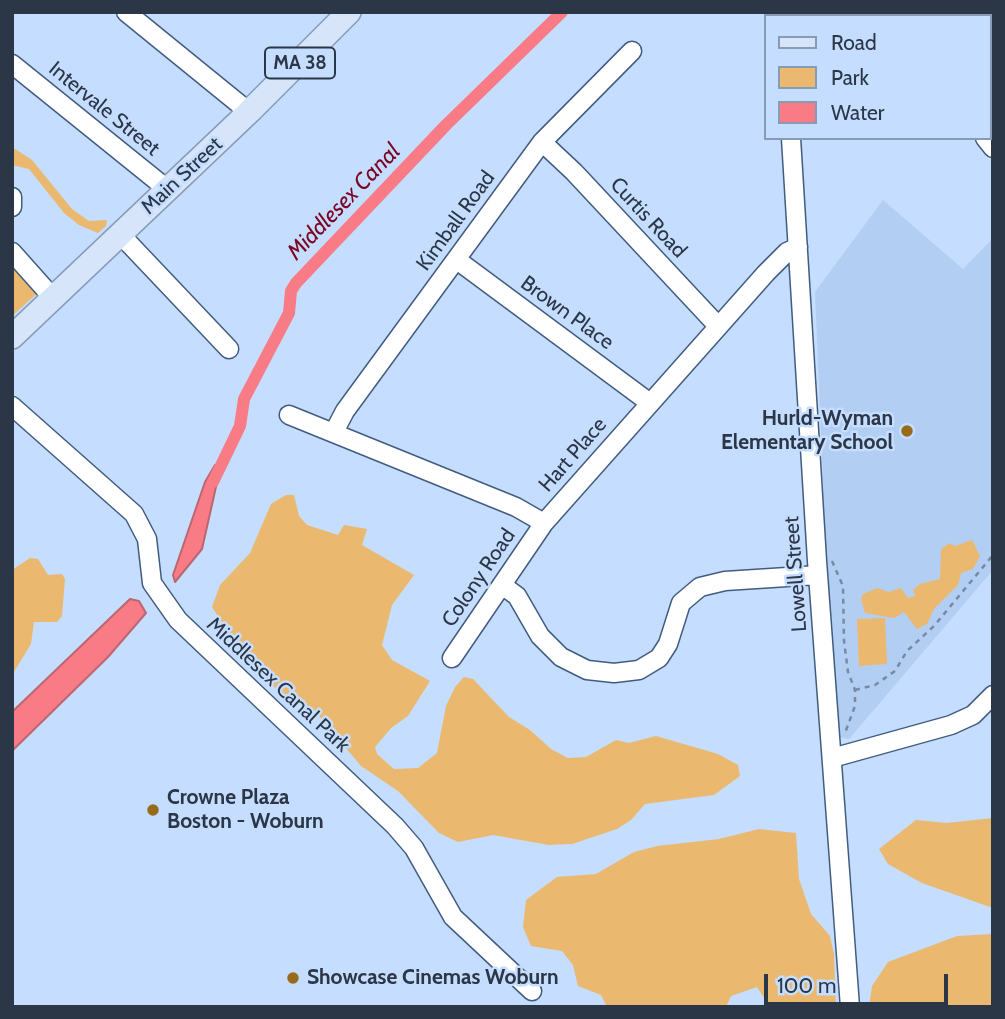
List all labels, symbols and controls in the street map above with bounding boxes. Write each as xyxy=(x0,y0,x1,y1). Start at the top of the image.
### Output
legend xyxy=(764,14,991,140)
text: Road xyxy=(831,30,877,55)
road number: MA 38 xyxy=(265,48,335,78)
street label: Intervale Street xyxy=(43,57,165,161)
text: Park xyxy=(831,65,869,90)
text: Water xyxy=(831,100,884,125)
street label: Main Street xyxy=(136,132,228,220)
water label: Middlesex Canal xyxy=(282,138,406,266)
street label: Kimball Road xyxy=(411,166,501,276)
street label: Curtis Road xyxy=(604,173,692,263)
street label: Brown Place xyxy=(516,271,618,355)
place label: Hurld-Wyman Elementary School xyxy=(721,406,893,456)
street label: Hart Place xyxy=(534,413,612,497)
marker: Hurld-Wyman Elementary School xyxy=(899,423,915,439)
street label: Lowell Street xyxy=(779,515,813,633)
street label: Colony Road xyxy=(437,524,521,632)
street label: Middlesex Canal Park xyxy=(201,612,355,758)
place label: Crowne Plaza Boston - Woburn xyxy=(167,785,323,835)
marker: Crowne Plaza Boston - Woburn xyxy=(145,802,161,818)
scale bar xyxy=(767,960,951,1004)
place label: Showcase Cinemas Woburn xyxy=(307,965,559,991)
marker: Showcase Cinemas Woburn xyxy=(285,970,301,986)
text: 100 m xyxy=(777,973,836,998)

